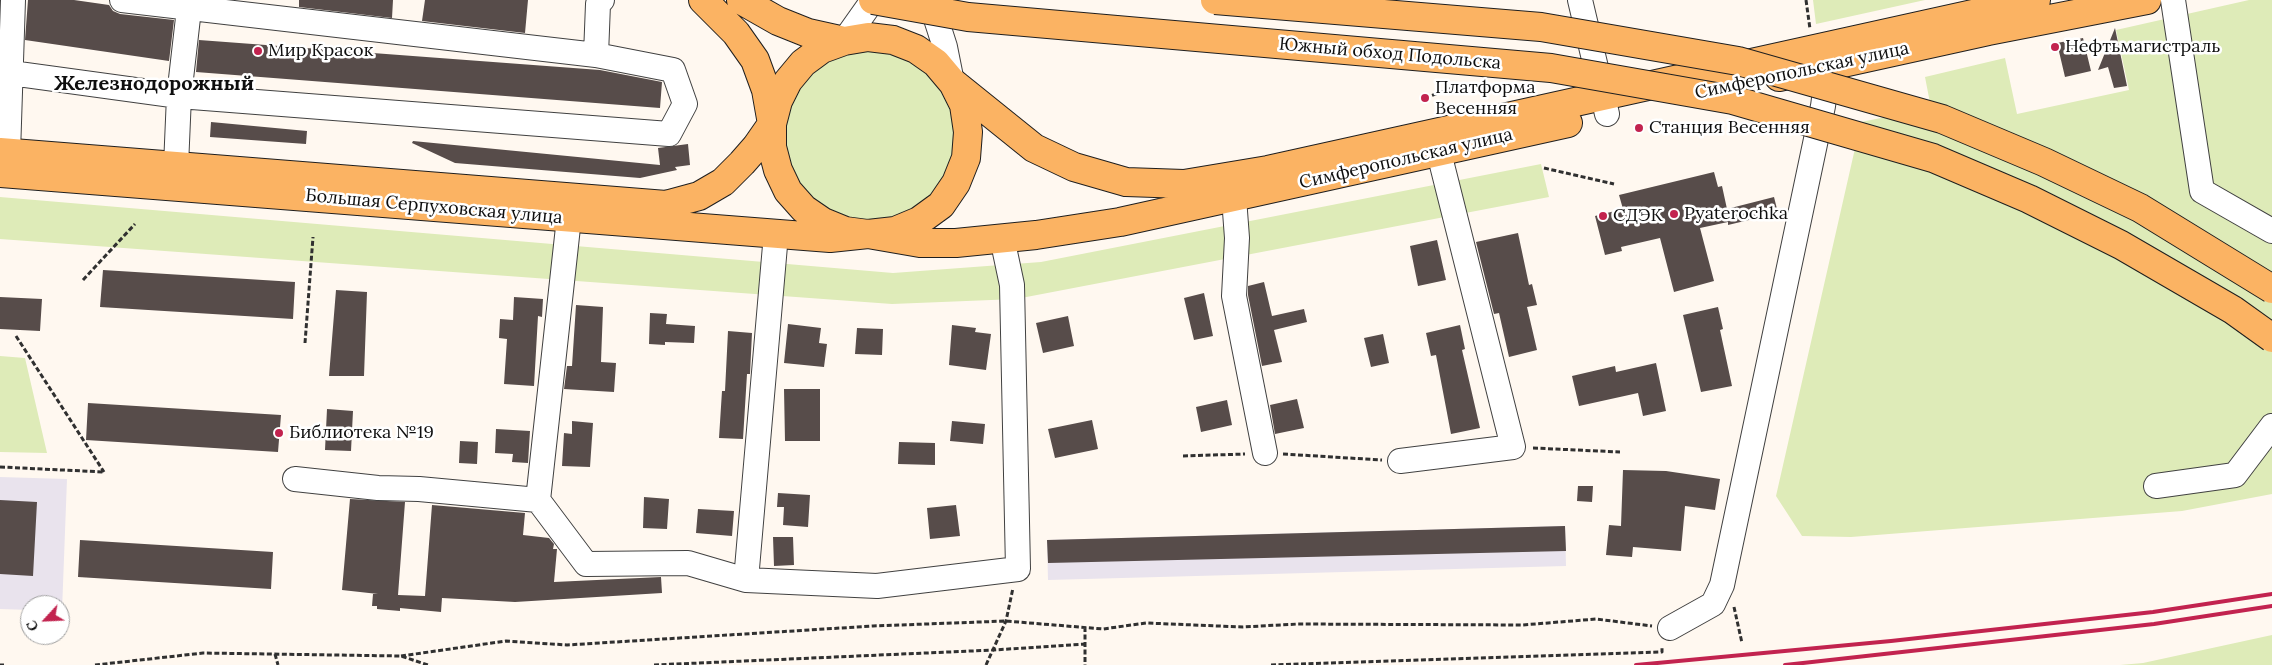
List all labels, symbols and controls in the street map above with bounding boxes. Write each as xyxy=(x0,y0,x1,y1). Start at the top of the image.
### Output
street label: Южный обход Подольска xyxy=(1278,34,1502,74)
place label: Нефтьмагистраль xyxy=(2065,36,2220,58)
street label: Симферопольская улица xyxy=(1693,38,1911,104)
place label: Мир Красок xyxy=(268,40,373,62)
marker: Нефтьмагистраль xyxy=(2049,41,2061,53)
marker: Мир Красок xyxy=(252,45,264,57)
district label: Железнодорожный xyxy=(54,72,254,96)
place label: Платформа Весенняя xyxy=(1435,77,1535,120)
marker: Платформа Весенняя xyxy=(1419,92,1431,104)
place label: Станция Весенняя xyxy=(1649,117,1810,139)
marker: Станция Весенняя xyxy=(1633,122,1645,134)
street label: Симферопольская улица xyxy=(1297,124,1515,194)
street label: Большая Серпуховская улица xyxy=(305,185,563,229)
place label: Pyaterochka xyxy=(1684,203,1788,225)
place label: СДЭК xyxy=(1613,205,1663,227)
marker: Pyaterochka xyxy=(1668,208,1680,220)
marker: СДЭК xyxy=(1597,210,1609,222)
place label: Библиотека №19 xyxy=(289,422,434,444)
marker: Библиотека №19 xyxy=(273,427,285,439)
north arrow xyxy=(20,595,70,645)
text: С xyxy=(22,618,43,634)

